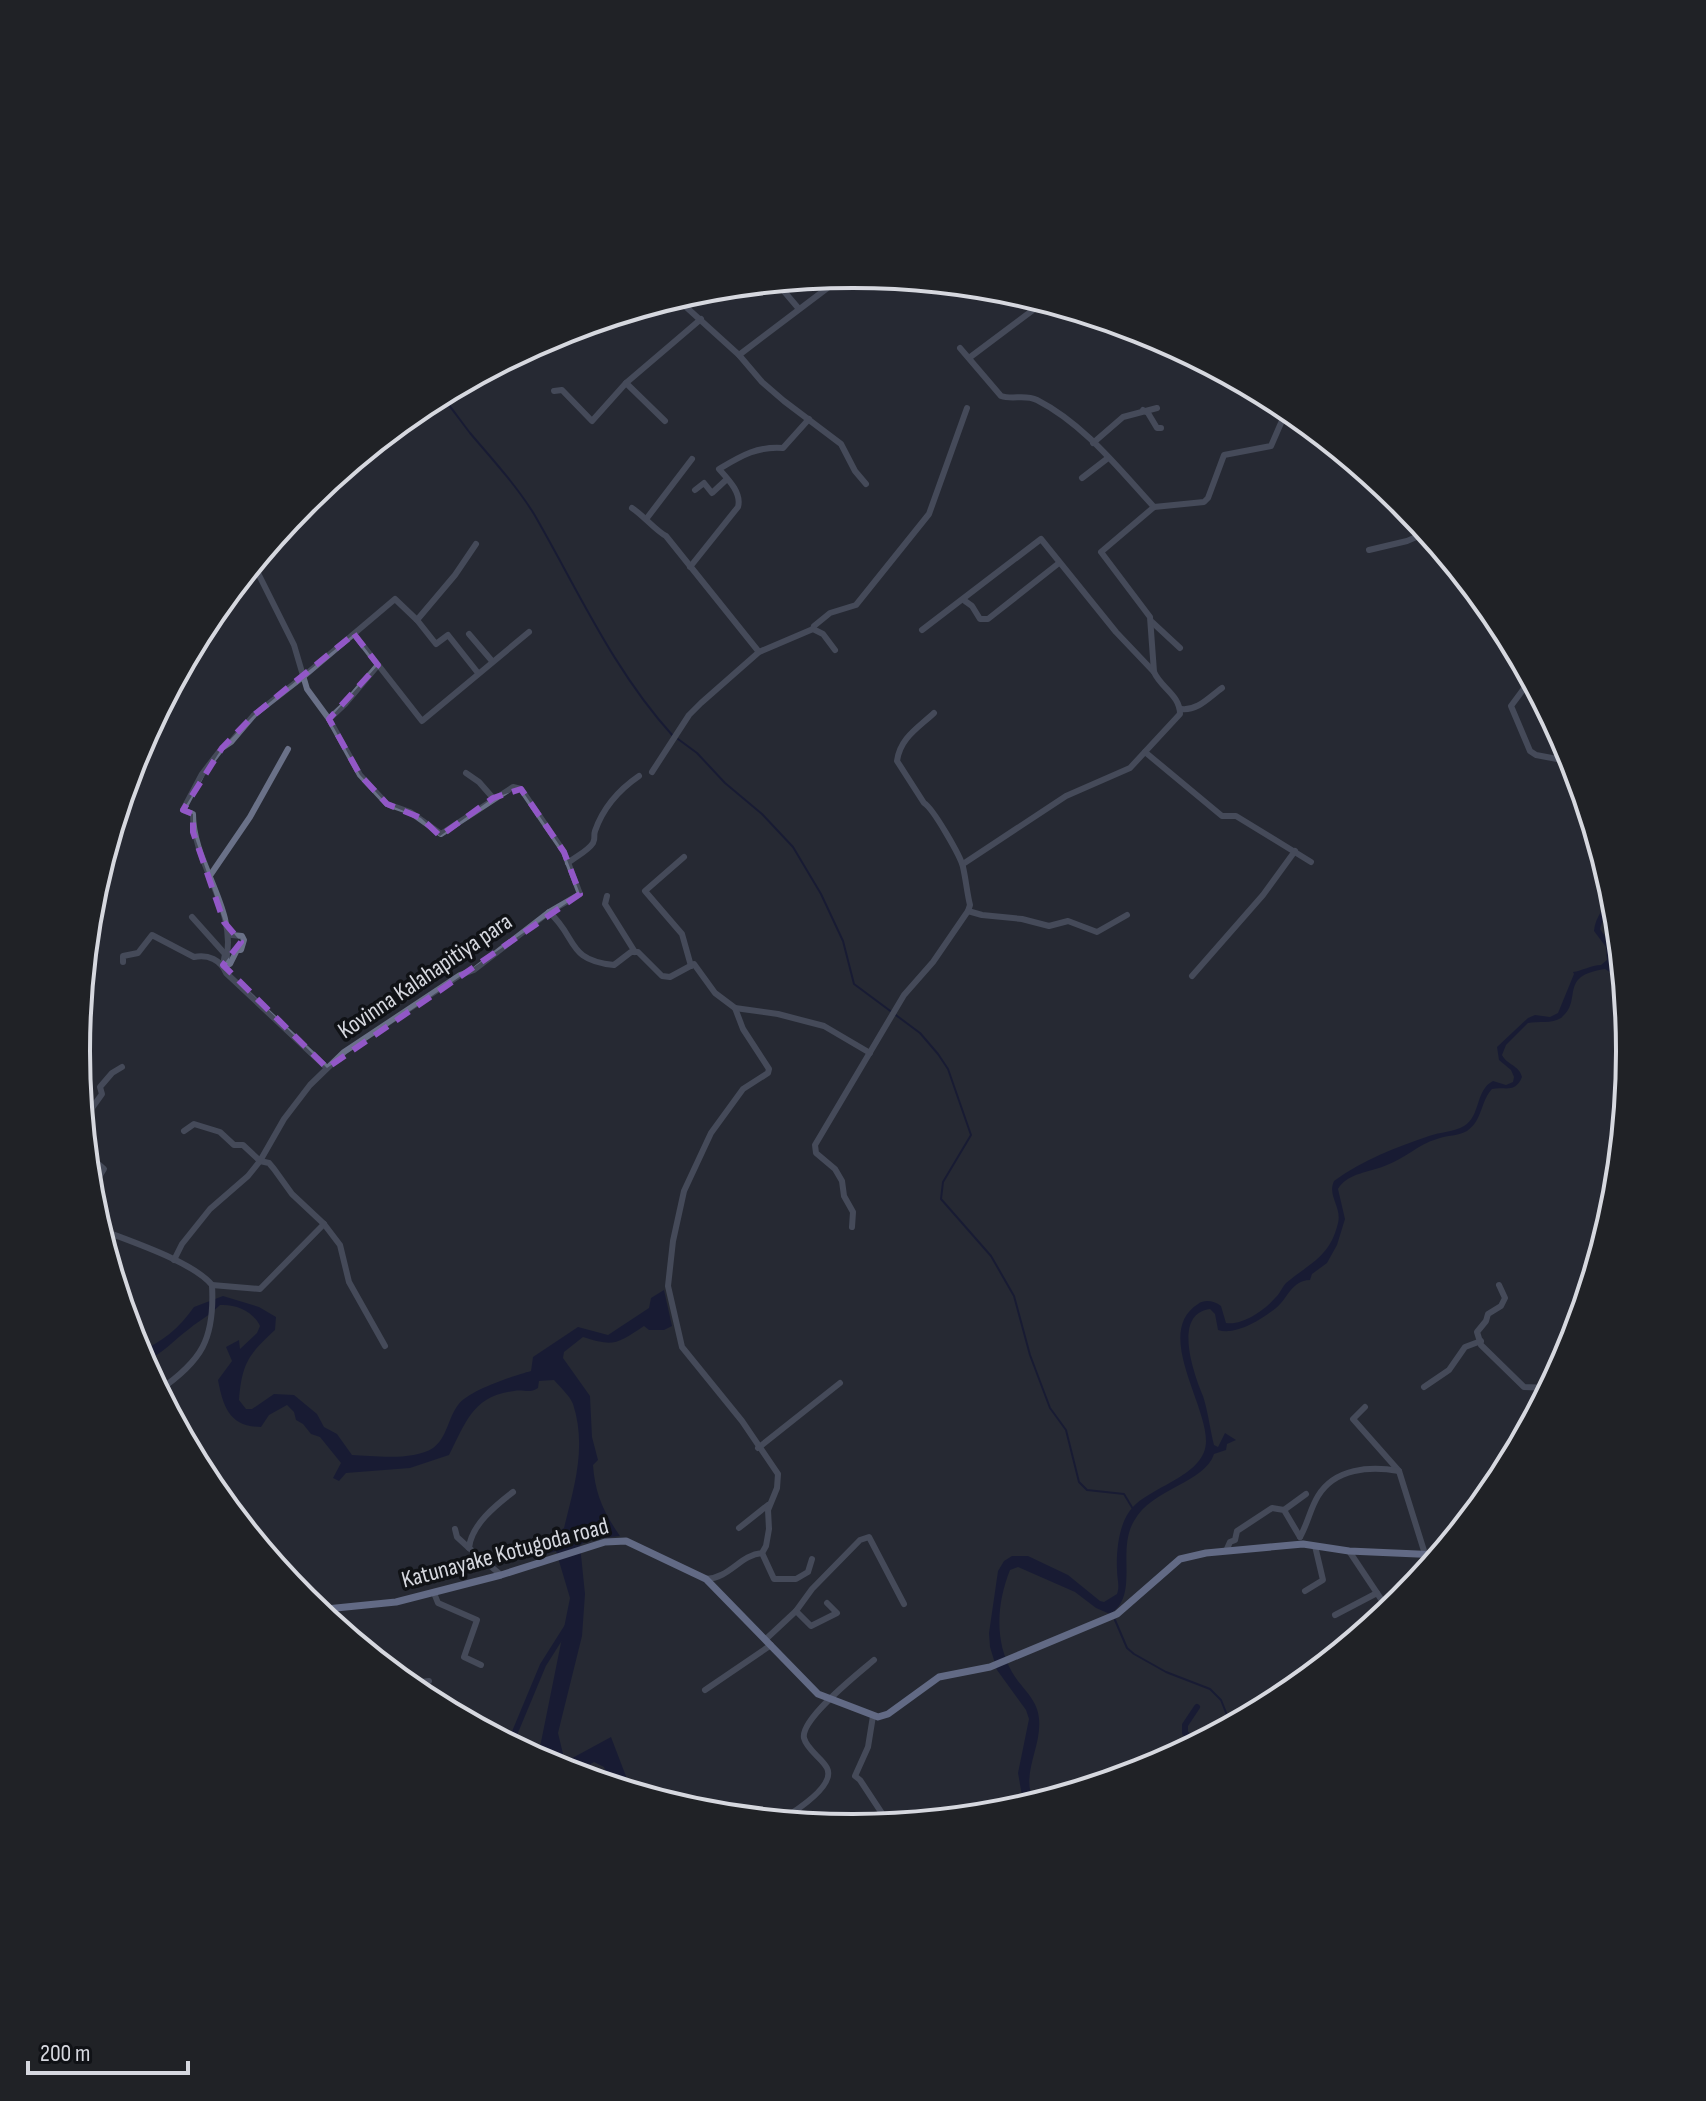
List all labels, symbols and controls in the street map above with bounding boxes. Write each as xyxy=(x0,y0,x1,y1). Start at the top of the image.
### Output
street label: Kovinna Kalahapitiya para xyxy=(332,907,518,1045)
street label: Katunayake Kotugoda road xyxy=(398,1511,612,1595)
scale bar xyxy=(28,2025,188,2075)
text: 200 m xyxy=(40,2039,91,2068)

